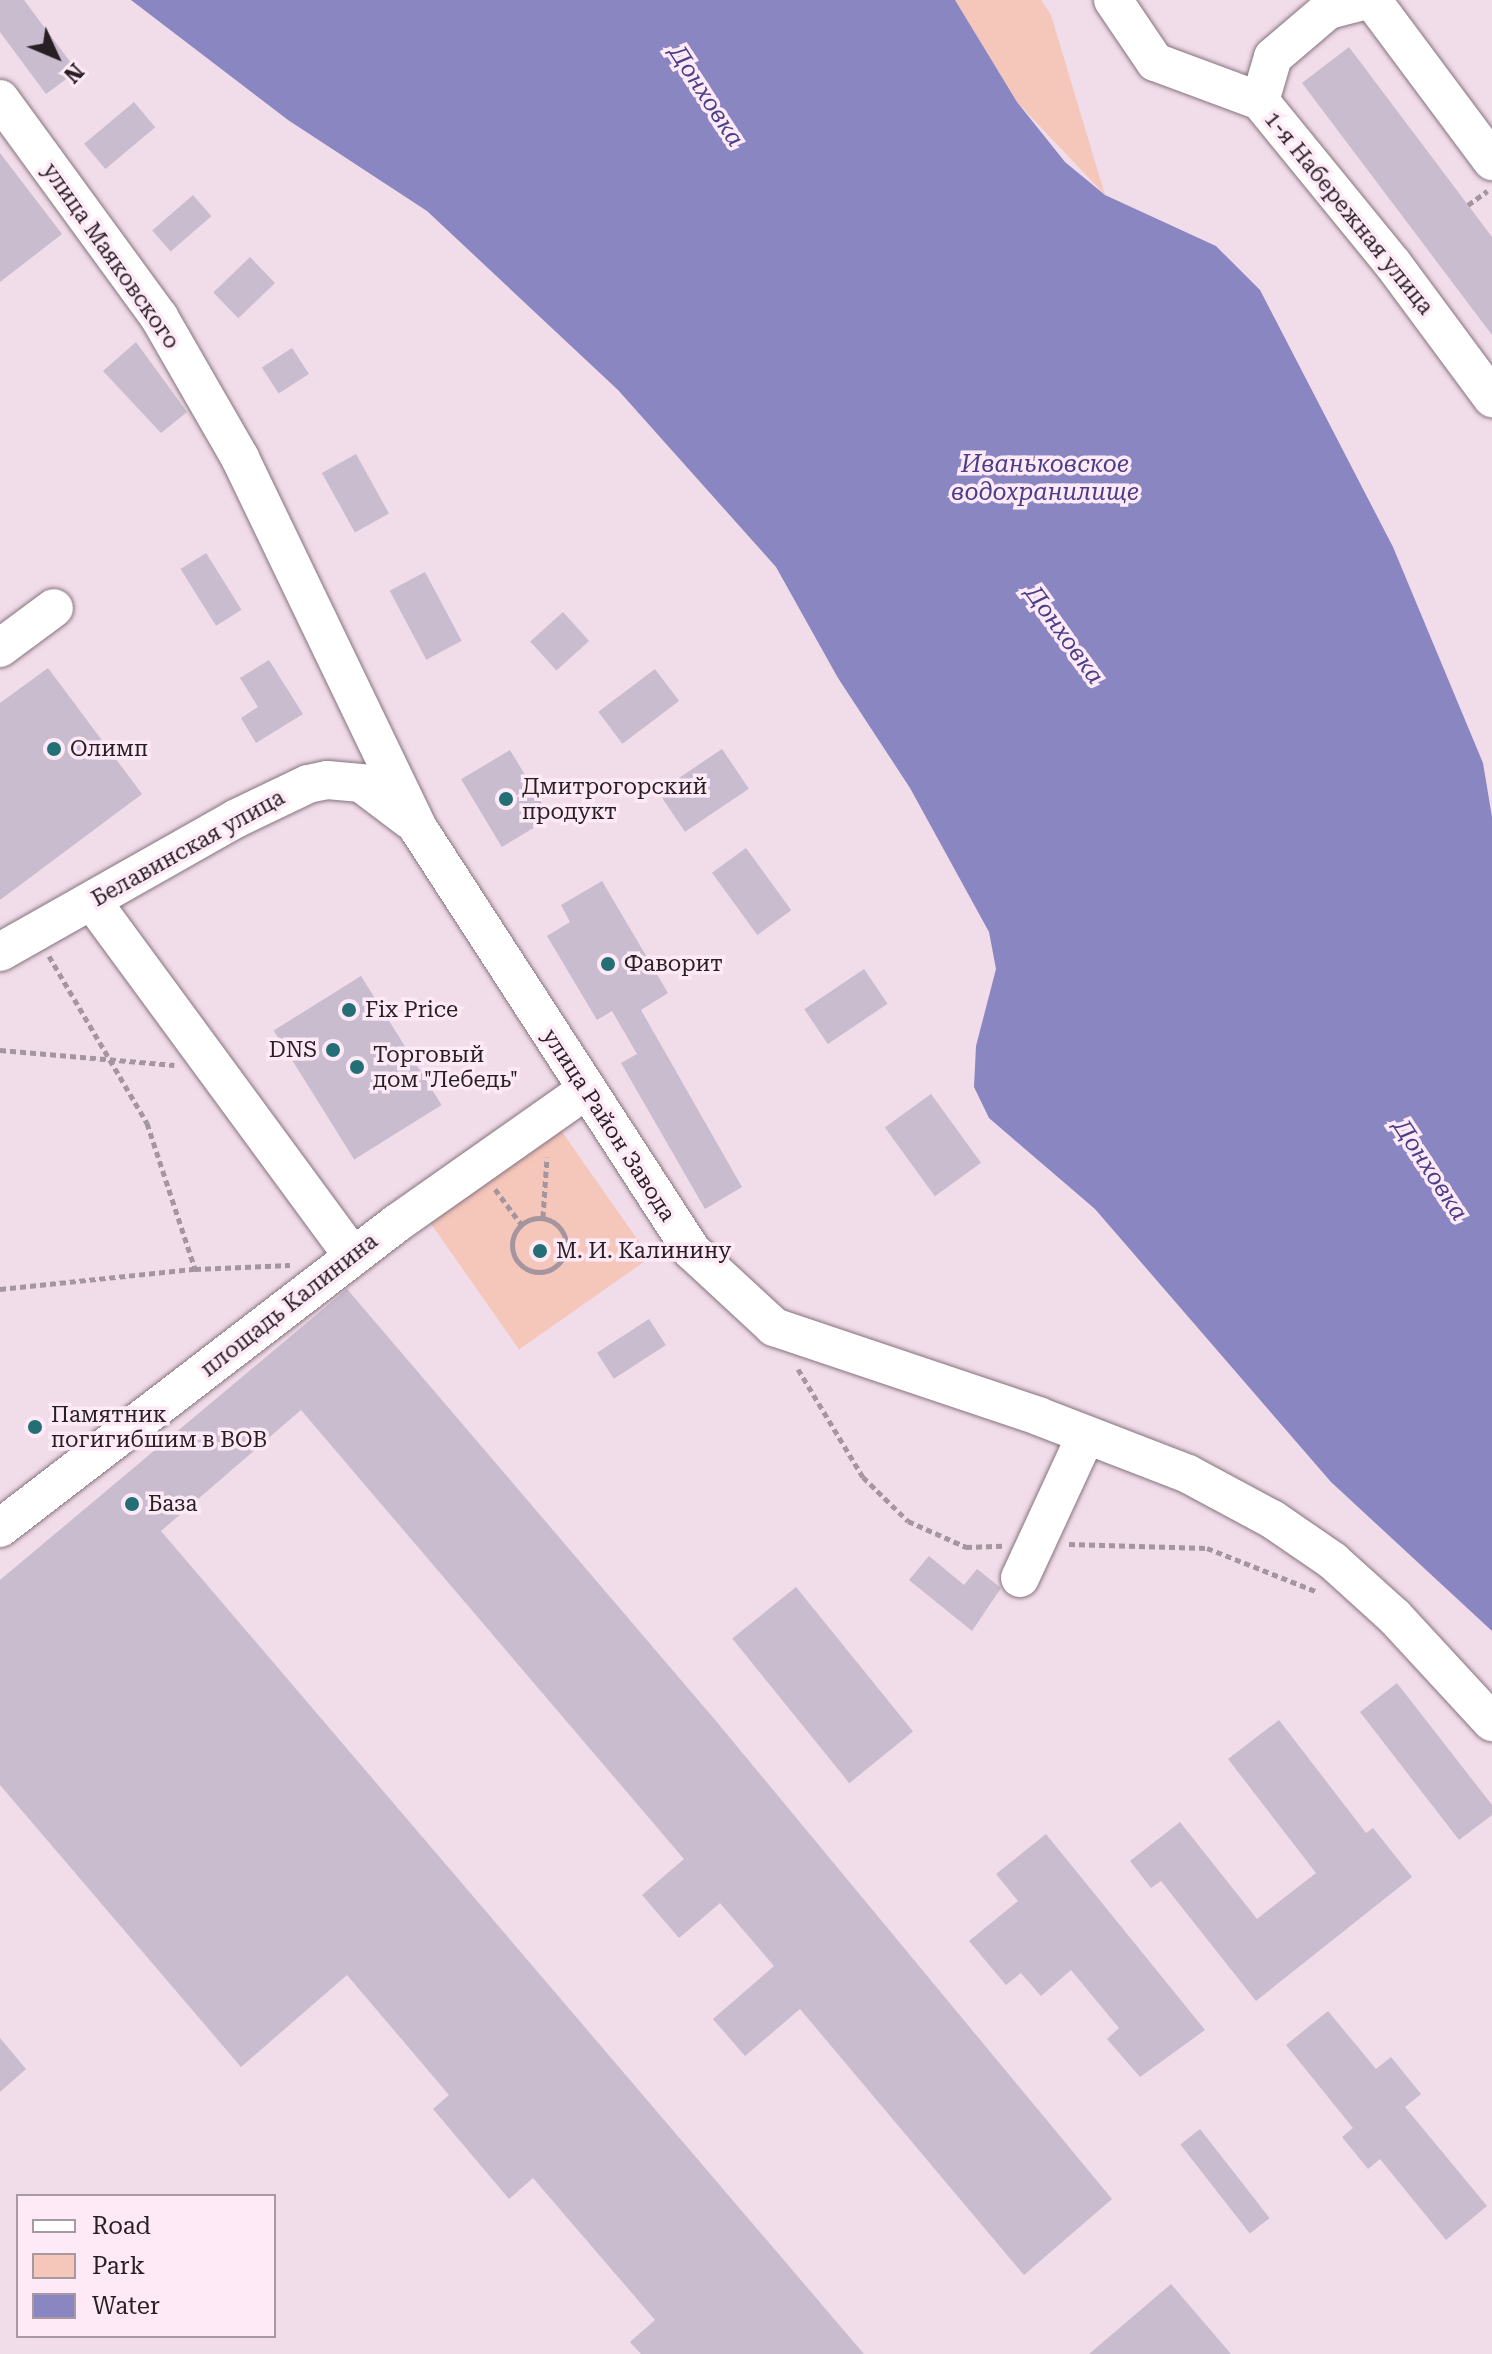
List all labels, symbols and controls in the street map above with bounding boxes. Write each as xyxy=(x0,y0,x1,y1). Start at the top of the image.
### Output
north arrow xyxy=(16,16,96,96)
water label: Донховка xyxy=(663,40,749,152)
text: N xyxy=(59,58,89,88)
street label: 1-я Набережная улица xyxy=(1259,106,1439,320)
street label: улица Маяковского xyxy=(37,158,185,354)
water label: Иваньковское водохранилище xyxy=(951,451,1139,507)
water label: Донховка xyxy=(1019,580,1109,690)
place label: Олимп xyxy=(70,736,148,762)
marker: Олимп xyxy=(45,740,63,758)
place label: Дмитрогорский продукт xyxy=(522,773,707,824)
street label: Белавинская улица xyxy=(87,784,289,912)
marker: Дмитрогорский продукт xyxy=(497,790,515,808)
place label: Фаворит xyxy=(624,951,723,977)
marker: Фаворит xyxy=(599,955,617,973)
place label: Fix Price xyxy=(365,997,458,1023)
marker: Fix Price xyxy=(340,1001,358,1019)
street label: улица Район Завода xyxy=(537,1024,681,1226)
place label: DNS xyxy=(269,1037,317,1063)
marker: DNS xyxy=(324,1041,342,1059)
place label: Торговый дом "Лебедь" xyxy=(373,1041,518,1092)
marker: Торговый дом "Лебедь" xyxy=(348,1058,366,1076)
water label: Донховка xyxy=(1387,1114,1473,1226)
street label: площадь Калинина xyxy=(195,1228,383,1382)
place label: М. И. Калинину xyxy=(556,1238,731,1264)
marker: М. И. Калинину xyxy=(531,1242,549,1260)
place label: Памятник погигибшим в ВОВ xyxy=(51,1401,267,1452)
marker: Памятник погигибшим в ВОВ xyxy=(26,1418,44,1436)
place label: База xyxy=(148,1491,197,1517)
marker: База xyxy=(123,1495,141,1513)
legend xyxy=(16,2194,276,2338)
text: Road xyxy=(92,2212,151,2240)
text: Park xyxy=(92,2252,145,2280)
text: Water xyxy=(92,2292,160,2320)

